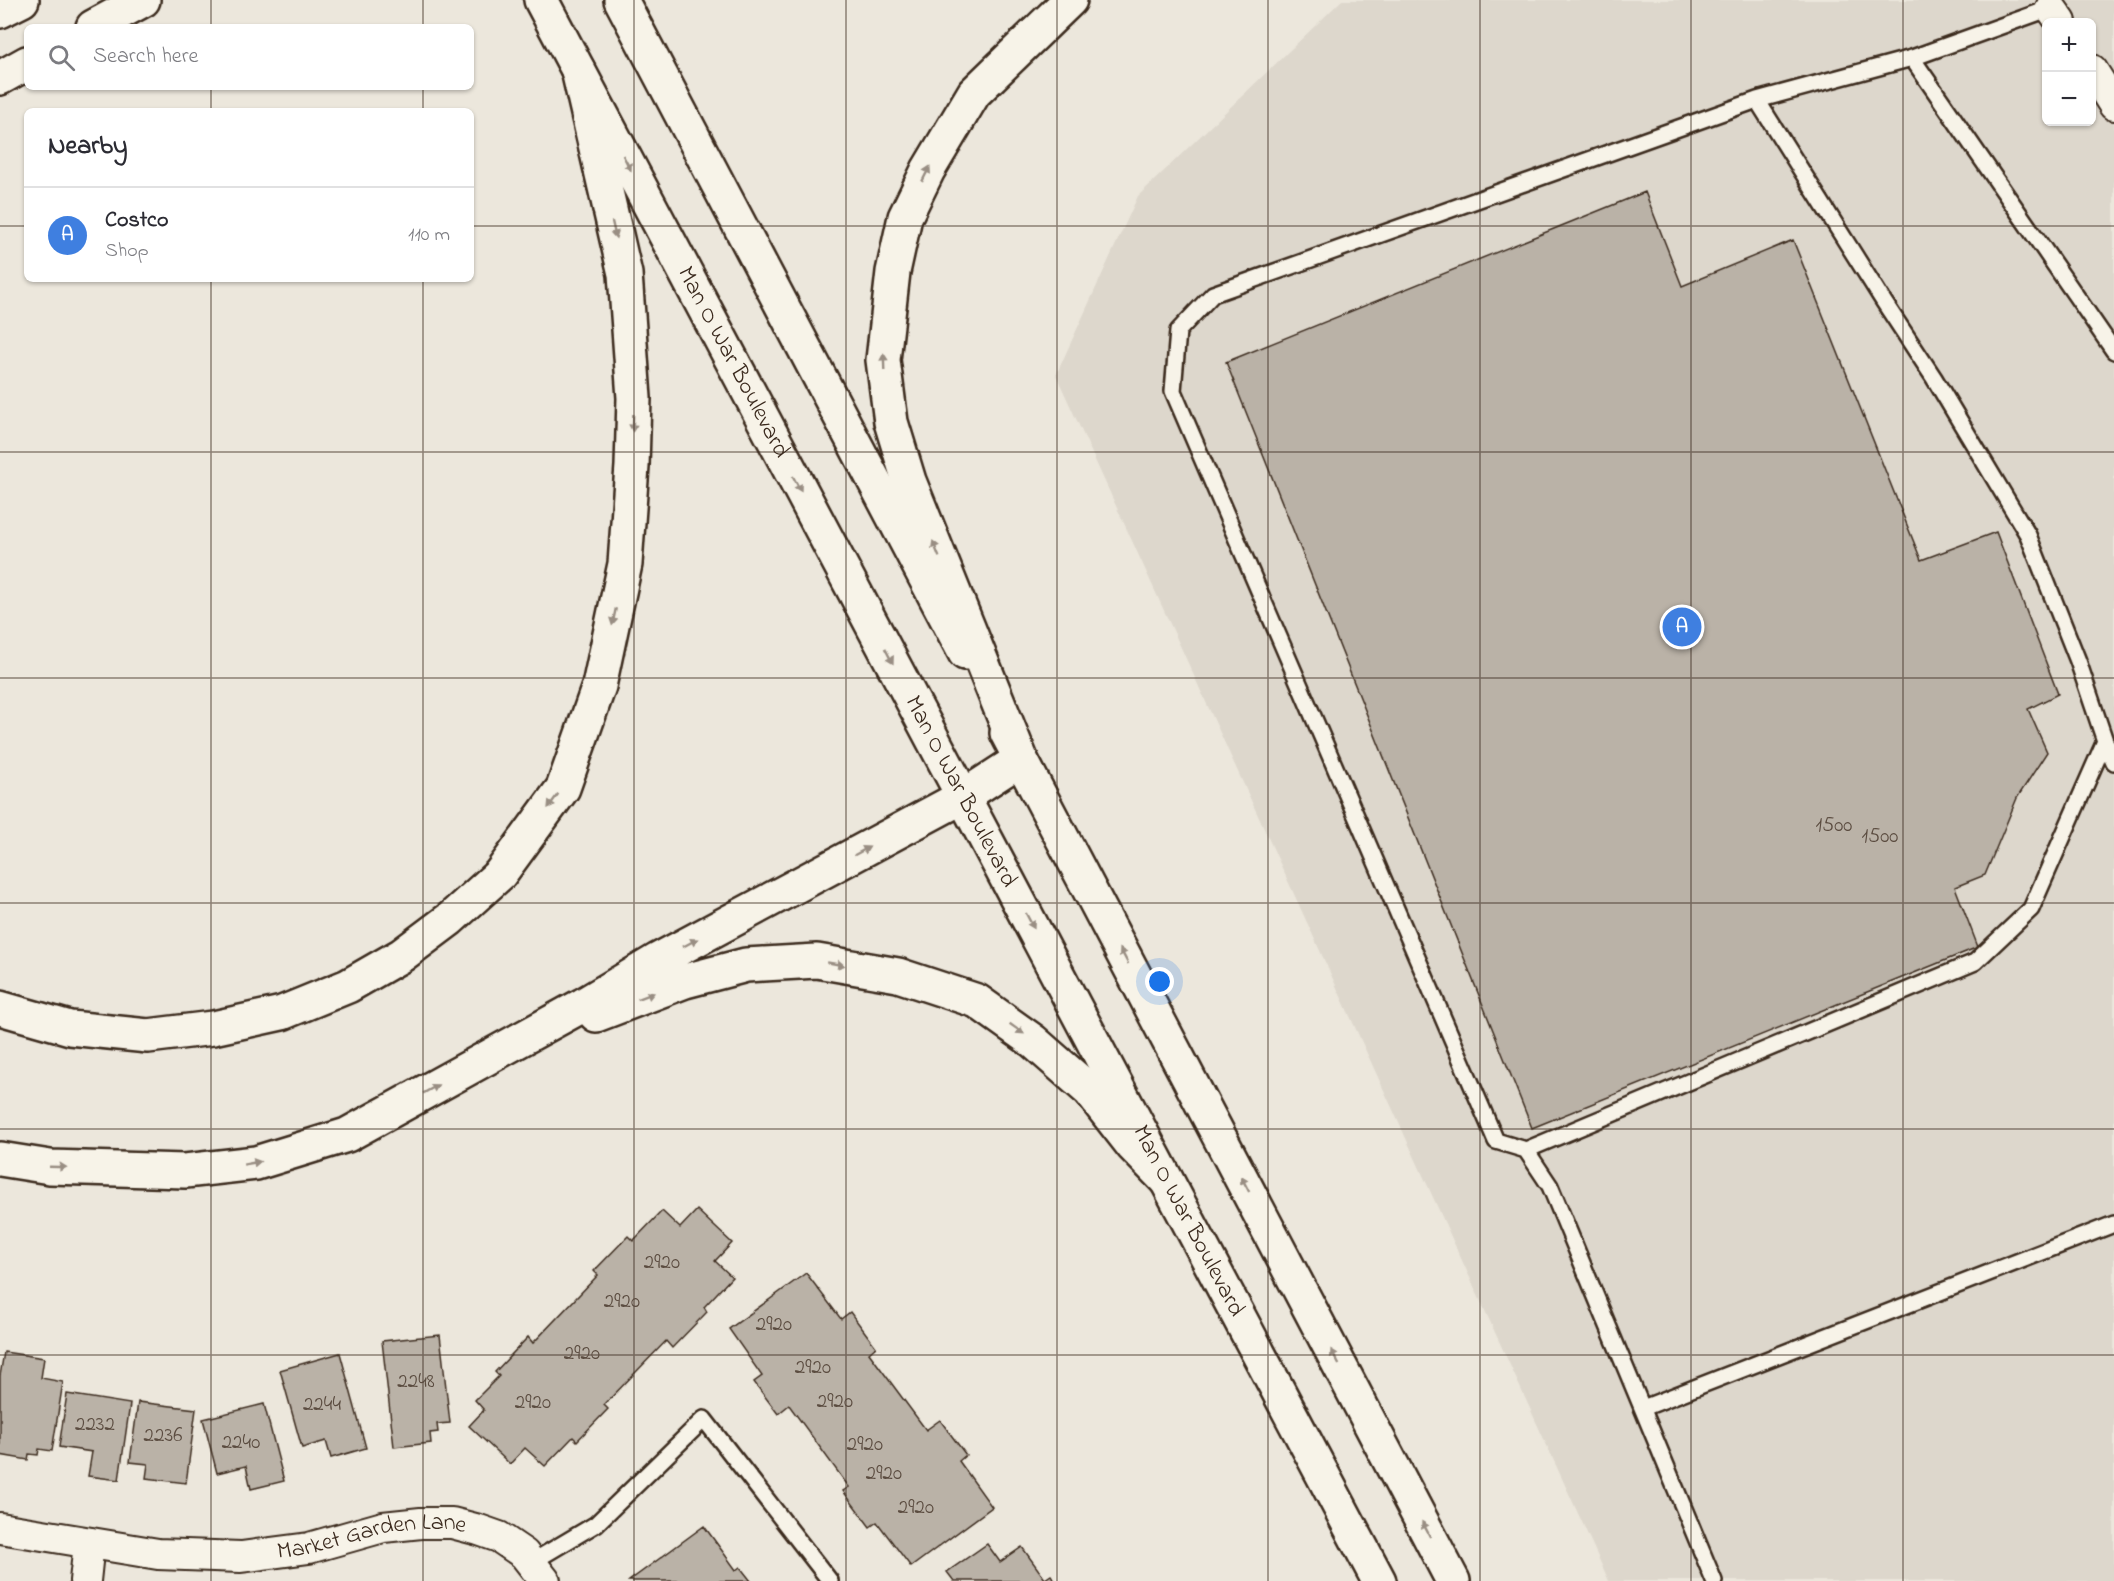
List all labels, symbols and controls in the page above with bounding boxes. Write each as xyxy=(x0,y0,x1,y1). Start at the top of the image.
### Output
map controls xyxy=(2042,18,2096,126)
button: + xyxy=(2042,18,2096,72)
search box xyxy=(24,24,474,90)
icon: search xyxy=(45,41,78,74)
text: Search here xyxy=(93,41,198,73)
button: − xyxy=(2042,72,2096,126)
text: Nearby xyxy=(48,128,127,166)
one-way arrow xyxy=(622,155,632,172)
one-way arrow xyxy=(921,166,931,183)
text: Costco xyxy=(105,205,168,237)
text: A xyxy=(61,221,74,250)
text: 110 m xyxy=(408,221,450,250)
one-way arrow xyxy=(610,221,620,239)
text: Shop xyxy=(105,237,149,266)
street label: Man O War Boulevard xyxy=(668,260,798,465)
one-way arrow xyxy=(879,353,889,372)
one-way arrow xyxy=(629,414,638,433)
one-way arrow xyxy=(792,476,802,493)
one-way arrow xyxy=(931,540,940,558)
pin: A xyxy=(1662,604,1702,650)
one-way arrow xyxy=(609,608,618,627)
one-way arrow xyxy=(884,648,894,665)
street label: Man O War Boulevard xyxy=(895,690,1026,894)
one-way arrow xyxy=(547,792,559,808)
house number: 1500 xyxy=(1816,811,1852,841)
house number: 1500 xyxy=(1862,822,1898,852)
one-way arrow xyxy=(854,846,871,856)
one-way arrow xyxy=(1024,912,1034,930)
one-way arrow xyxy=(682,938,699,948)
one-way arrow xyxy=(1120,947,1129,964)
one-way arrow xyxy=(826,960,845,969)
your location xyxy=(1145,967,1174,996)
one-way arrow xyxy=(637,991,655,1000)
one-way arrow xyxy=(1008,1023,1024,1035)
one-way arrow xyxy=(423,1084,440,1094)
street label: Man O War Boulevard xyxy=(1123,1119,1254,1324)
one-way arrow xyxy=(243,1158,262,1167)
one-way arrow xyxy=(48,1163,67,1172)
one-way arrow xyxy=(1240,1175,1250,1193)
house number: 2920 xyxy=(644,1248,680,1278)
house number: 2920 xyxy=(604,1287,640,1317)
house number: 2920 xyxy=(756,1310,792,1340)
house number: 2920 xyxy=(564,1339,600,1369)
one-way arrow xyxy=(1330,1348,1340,1365)
house number: 2920 xyxy=(795,1353,831,1383)
house number: 2248 xyxy=(397,1367,435,1397)
house number: 2920 xyxy=(817,1387,853,1417)
house number: 2920 xyxy=(515,1388,551,1418)
house number: 2244 xyxy=(303,1390,341,1420)
house number: 2232 xyxy=(75,1410,115,1440)
house number: 2236 xyxy=(144,1421,182,1451)
house number: 2240 xyxy=(222,1428,260,1458)
house number: 2920 xyxy=(847,1430,883,1460)
house number: 2920 xyxy=(866,1459,902,1489)
house number: 2920 xyxy=(898,1493,934,1523)
street label: Market Garden Lane xyxy=(275,1506,470,1570)
one-way arrow xyxy=(1421,1521,1431,1538)

